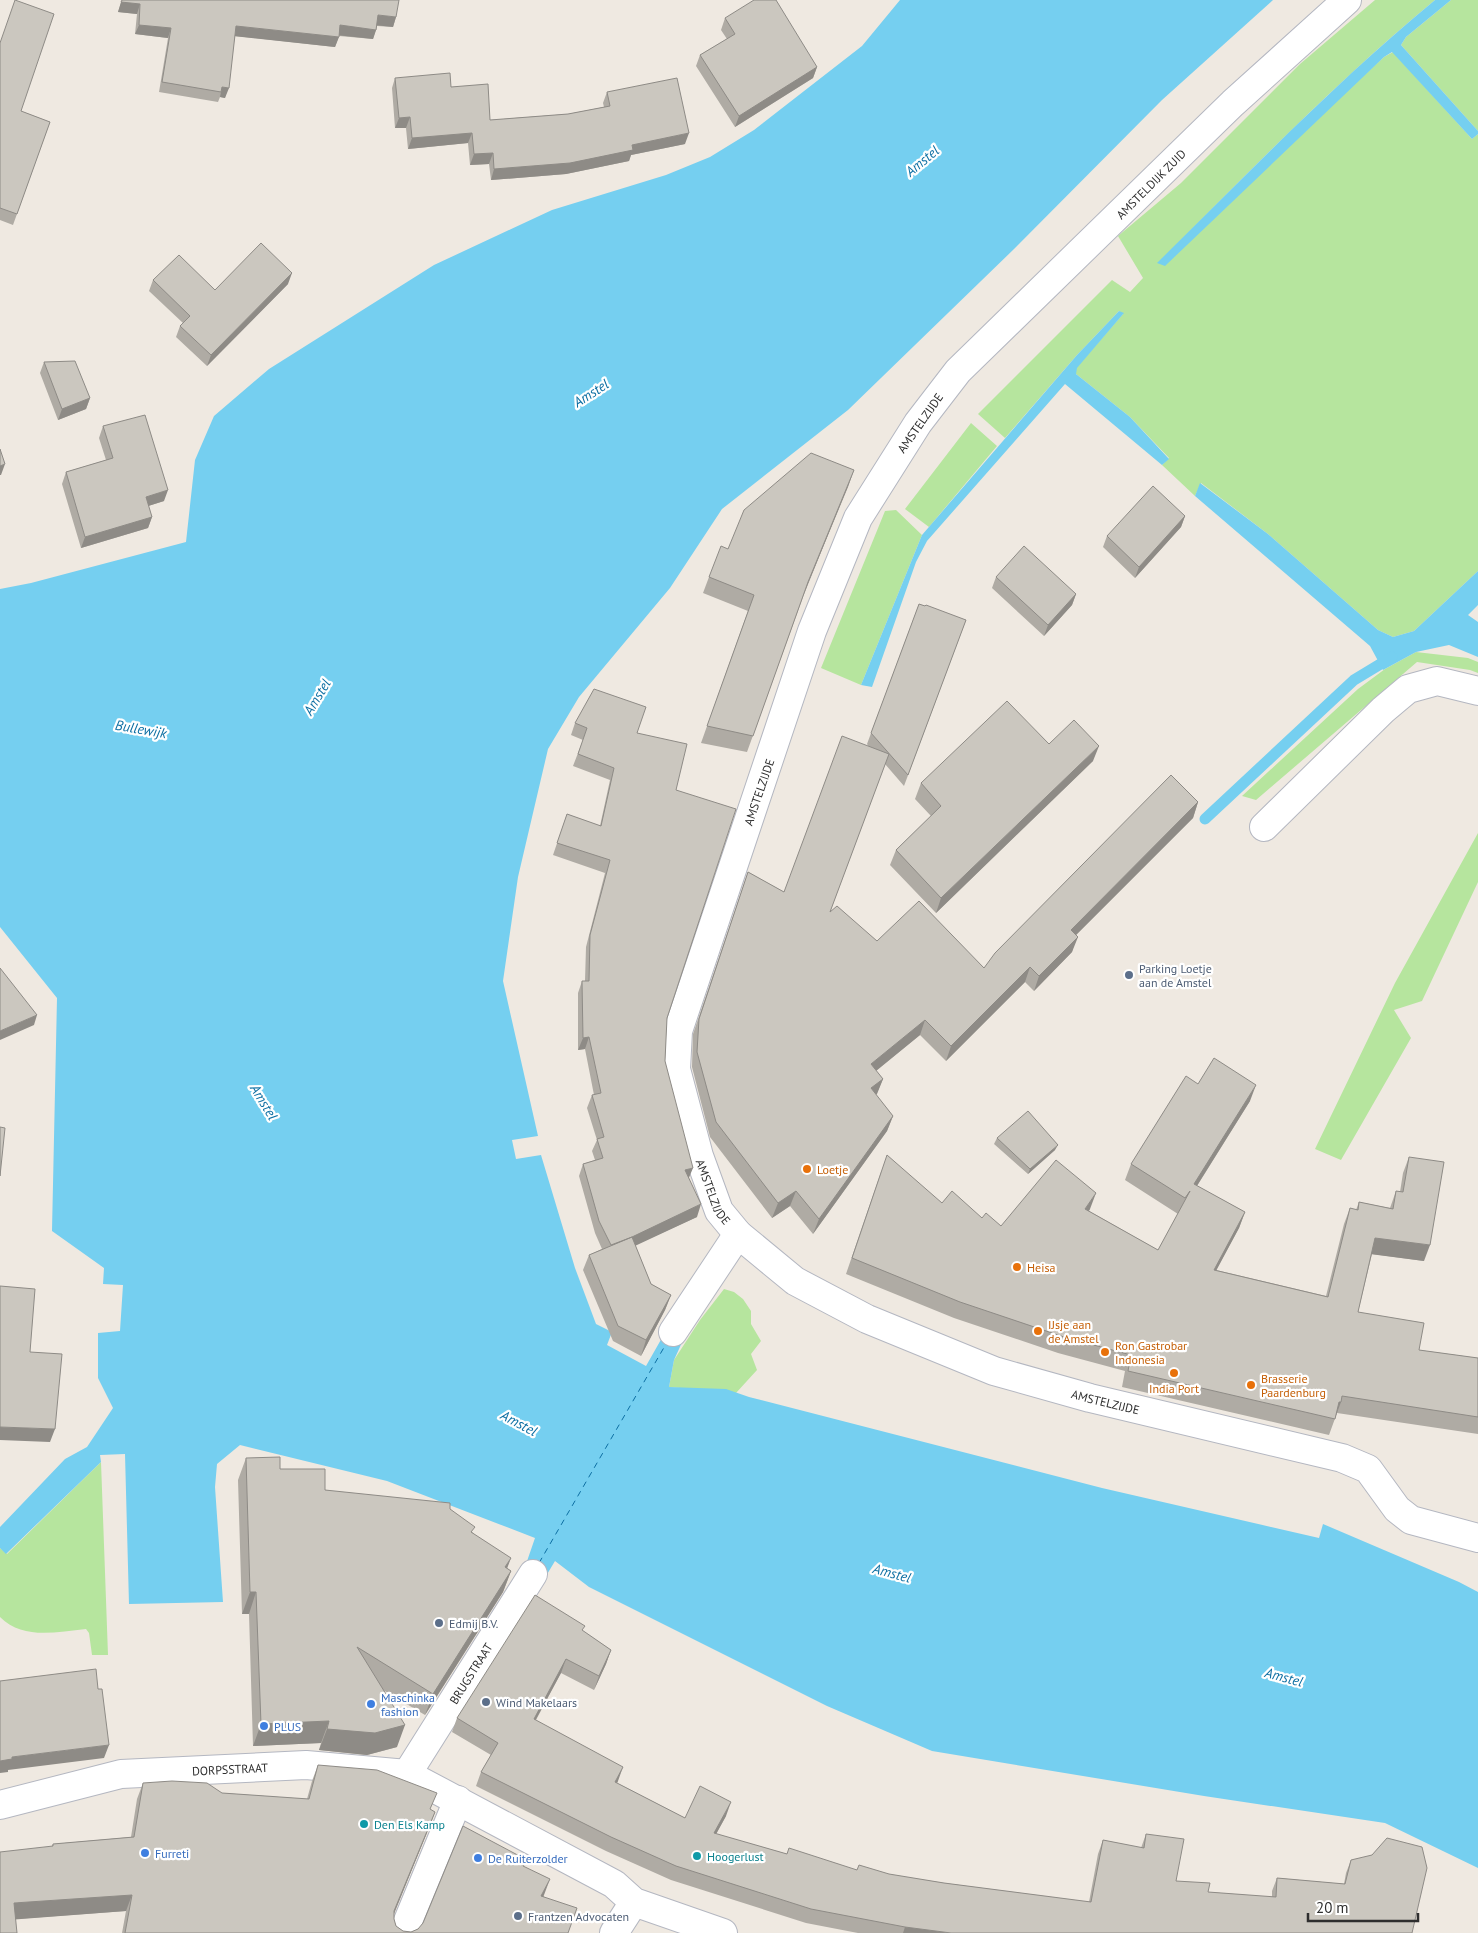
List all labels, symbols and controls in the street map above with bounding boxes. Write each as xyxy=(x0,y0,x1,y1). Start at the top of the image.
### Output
water label: Amstel xyxy=(901,142,943,181)
street label: AMSTELDIJK ZUID xyxy=(1113,146,1189,222)
water label: Amstel xyxy=(569,375,612,412)
street label: AMSTELZIJDE xyxy=(894,390,946,456)
water label: Amstel xyxy=(299,676,335,719)
water label: Bullewijk xyxy=(114,716,169,742)
street label: AMSTELZIJDE xyxy=(741,757,777,827)
place label: Parking Loetje aan de Amstel xyxy=(1139,961,1212,990)
marker: Parking Loetje aan de Amstel xyxy=(1123,969,1135,981)
water label: Amstel xyxy=(246,1080,282,1123)
street label: AMSTELZIJDE xyxy=(693,1157,734,1227)
place label: Loetje xyxy=(817,1162,848,1177)
marker: Loetje xyxy=(801,1163,813,1175)
place label: Heisa xyxy=(1027,1260,1055,1275)
marker: Heisa xyxy=(1011,1261,1023,1273)
place label: IJsje aan de Amstel xyxy=(1048,1317,1099,1346)
marker: IJsje aan de Amstel xyxy=(1032,1325,1044,1337)
place label: Ron Gastrobar Indonesia xyxy=(1115,1338,1187,1367)
marker: Ron Gastrobar Indonesia xyxy=(1099,1346,1111,1358)
marker: India Port xyxy=(1168,1367,1180,1379)
place label: Brasserie Paardenburg xyxy=(1261,1371,1326,1400)
marker: Brasserie Paardenburg xyxy=(1245,1379,1257,1391)
place label: India Port xyxy=(1149,1381,1199,1396)
street label: AMSTELZIJDE xyxy=(1070,1386,1141,1417)
water label: Amstel xyxy=(497,1406,540,1440)
water label: Amstel xyxy=(870,1559,913,1587)
place label: Edmij B.V. xyxy=(449,1616,498,1631)
marker: Edmij B.V. xyxy=(433,1617,445,1629)
street label: BRUGSTRAAT xyxy=(446,1640,495,1707)
water label: Amstel xyxy=(1262,1663,1305,1691)
place label: Maschinka fashion xyxy=(381,1690,435,1719)
place label: Wind Makelaars xyxy=(496,1695,577,1710)
marker: Wind Makelaars xyxy=(480,1696,492,1708)
marker: Maschinka fashion xyxy=(365,1698,377,1710)
place label: PLUS xyxy=(274,1719,301,1734)
marker: PLUS xyxy=(258,1720,270,1732)
street label: DORPSSTRAAT xyxy=(192,1759,269,1778)
place label: Den Els Kamp xyxy=(374,1817,445,1832)
marker: Den Els Kamp xyxy=(358,1818,370,1830)
place label: Furreti xyxy=(155,1846,189,1861)
marker: Furreti xyxy=(139,1847,151,1859)
place label: Hoogerlust xyxy=(707,1849,764,1864)
marker: Hoogerlust xyxy=(691,1850,703,1862)
place label: De Ruiterzolder xyxy=(488,1851,568,1866)
marker: De Ruiterzolder xyxy=(472,1852,484,1864)
scale bar xyxy=(1308,1890,1418,1922)
text: 20 m xyxy=(1316,1898,1349,1917)
place label: Frantzen Advocaten xyxy=(528,1909,629,1924)
marker: Frantzen Advocaten xyxy=(512,1910,524,1922)

